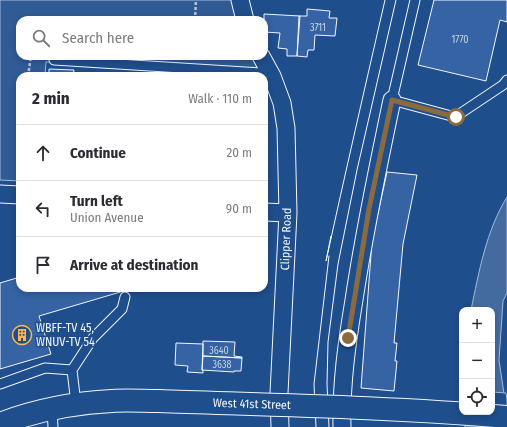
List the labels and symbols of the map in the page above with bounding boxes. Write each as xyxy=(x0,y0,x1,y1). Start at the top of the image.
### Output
house number: 3711 xyxy=(310,22,326,34)
house number: 1770 xyxy=(451,34,469,46)
route start xyxy=(447,108,465,126)
street label: Clipper Road xyxy=(278,207,294,271)
place label: WBFF-TV 45, WNUV-TV 54 xyxy=(36,321,95,349)
building icon: WBFF-TV 45, WNUV-TV 54 xyxy=(11,324,33,346)
route end xyxy=(339,329,357,347)
house number: 3640 xyxy=(209,345,229,357)
house number: 3638 xyxy=(213,359,231,371)
street label: West 41st Street xyxy=(213,396,291,412)

